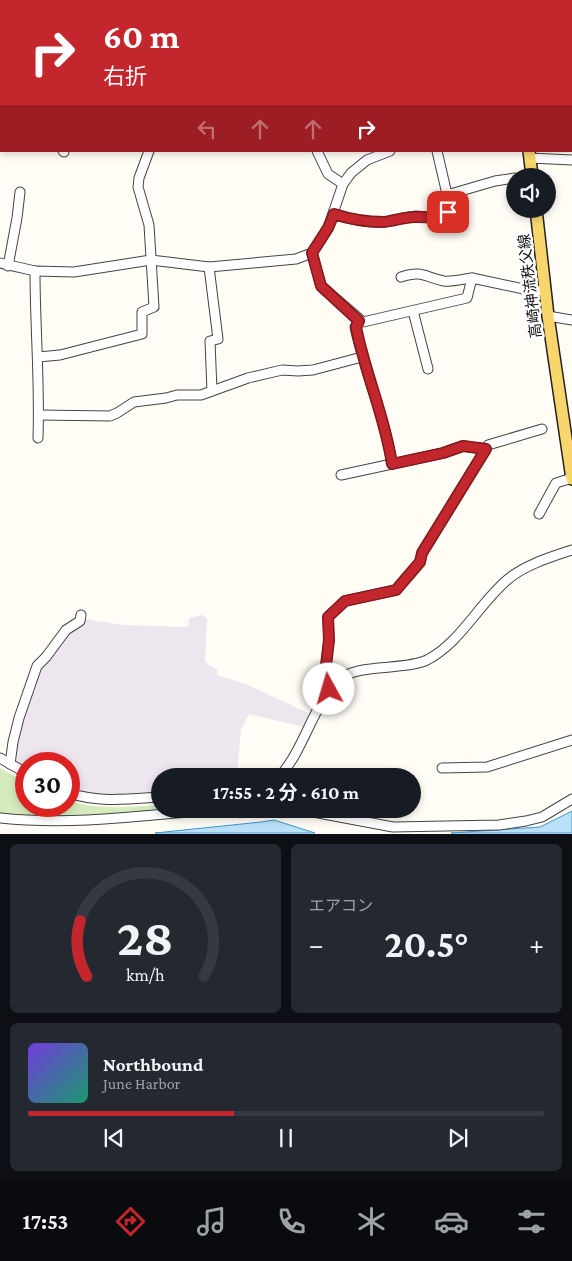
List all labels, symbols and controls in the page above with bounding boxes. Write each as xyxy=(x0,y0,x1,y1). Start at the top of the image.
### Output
text: 60 m xyxy=(103,17,180,56)
icon: right xyxy=(20,20,85,85)
text: 右折 xyxy=(103,64,147,89)
icon: left xyxy=(193,115,221,143)
icon: ahead xyxy=(246,115,274,143)
icon: ahead xyxy=(299,115,327,143)
icon: right xyxy=(352,115,380,143)
map controls xyxy=(506,168,556,218)
button: sound xyxy=(506,168,556,218)
pin xyxy=(427,191,469,233)
icon: arrive xyxy=(434,198,462,226)
street label: 高崎神流秩父線 xyxy=(516,233,544,339)
position arrow xyxy=(302,662,354,714)
speed limit sign: 30 xyxy=(15,752,80,817)
text: 17:55 · 2 分 · 610 m xyxy=(213,782,359,803)
text: エアコン xyxy=(309,897,373,914)
text: 28 xyxy=(117,908,174,966)
text: 20.5° xyxy=(384,923,469,965)
text: − xyxy=(309,929,324,960)
text: + xyxy=(529,929,544,960)
text: km/h xyxy=(126,965,165,985)
text: Northbound xyxy=(103,1054,203,1075)
text: June Harbor xyxy=(103,1075,180,1092)
icon: previous xyxy=(100,1124,128,1152)
icon: pause xyxy=(272,1124,300,1152)
icon: next xyxy=(444,1124,472,1152)
icon: directions xyxy=(113,1204,148,1239)
icon: music xyxy=(194,1204,229,1239)
icon: phone xyxy=(274,1204,309,1239)
icon: climate xyxy=(354,1204,389,1239)
icon: car xyxy=(434,1204,469,1239)
icon: filters xyxy=(514,1204,549,1239)
text: 17:53 xyxy=(23,1209,68,1234)

